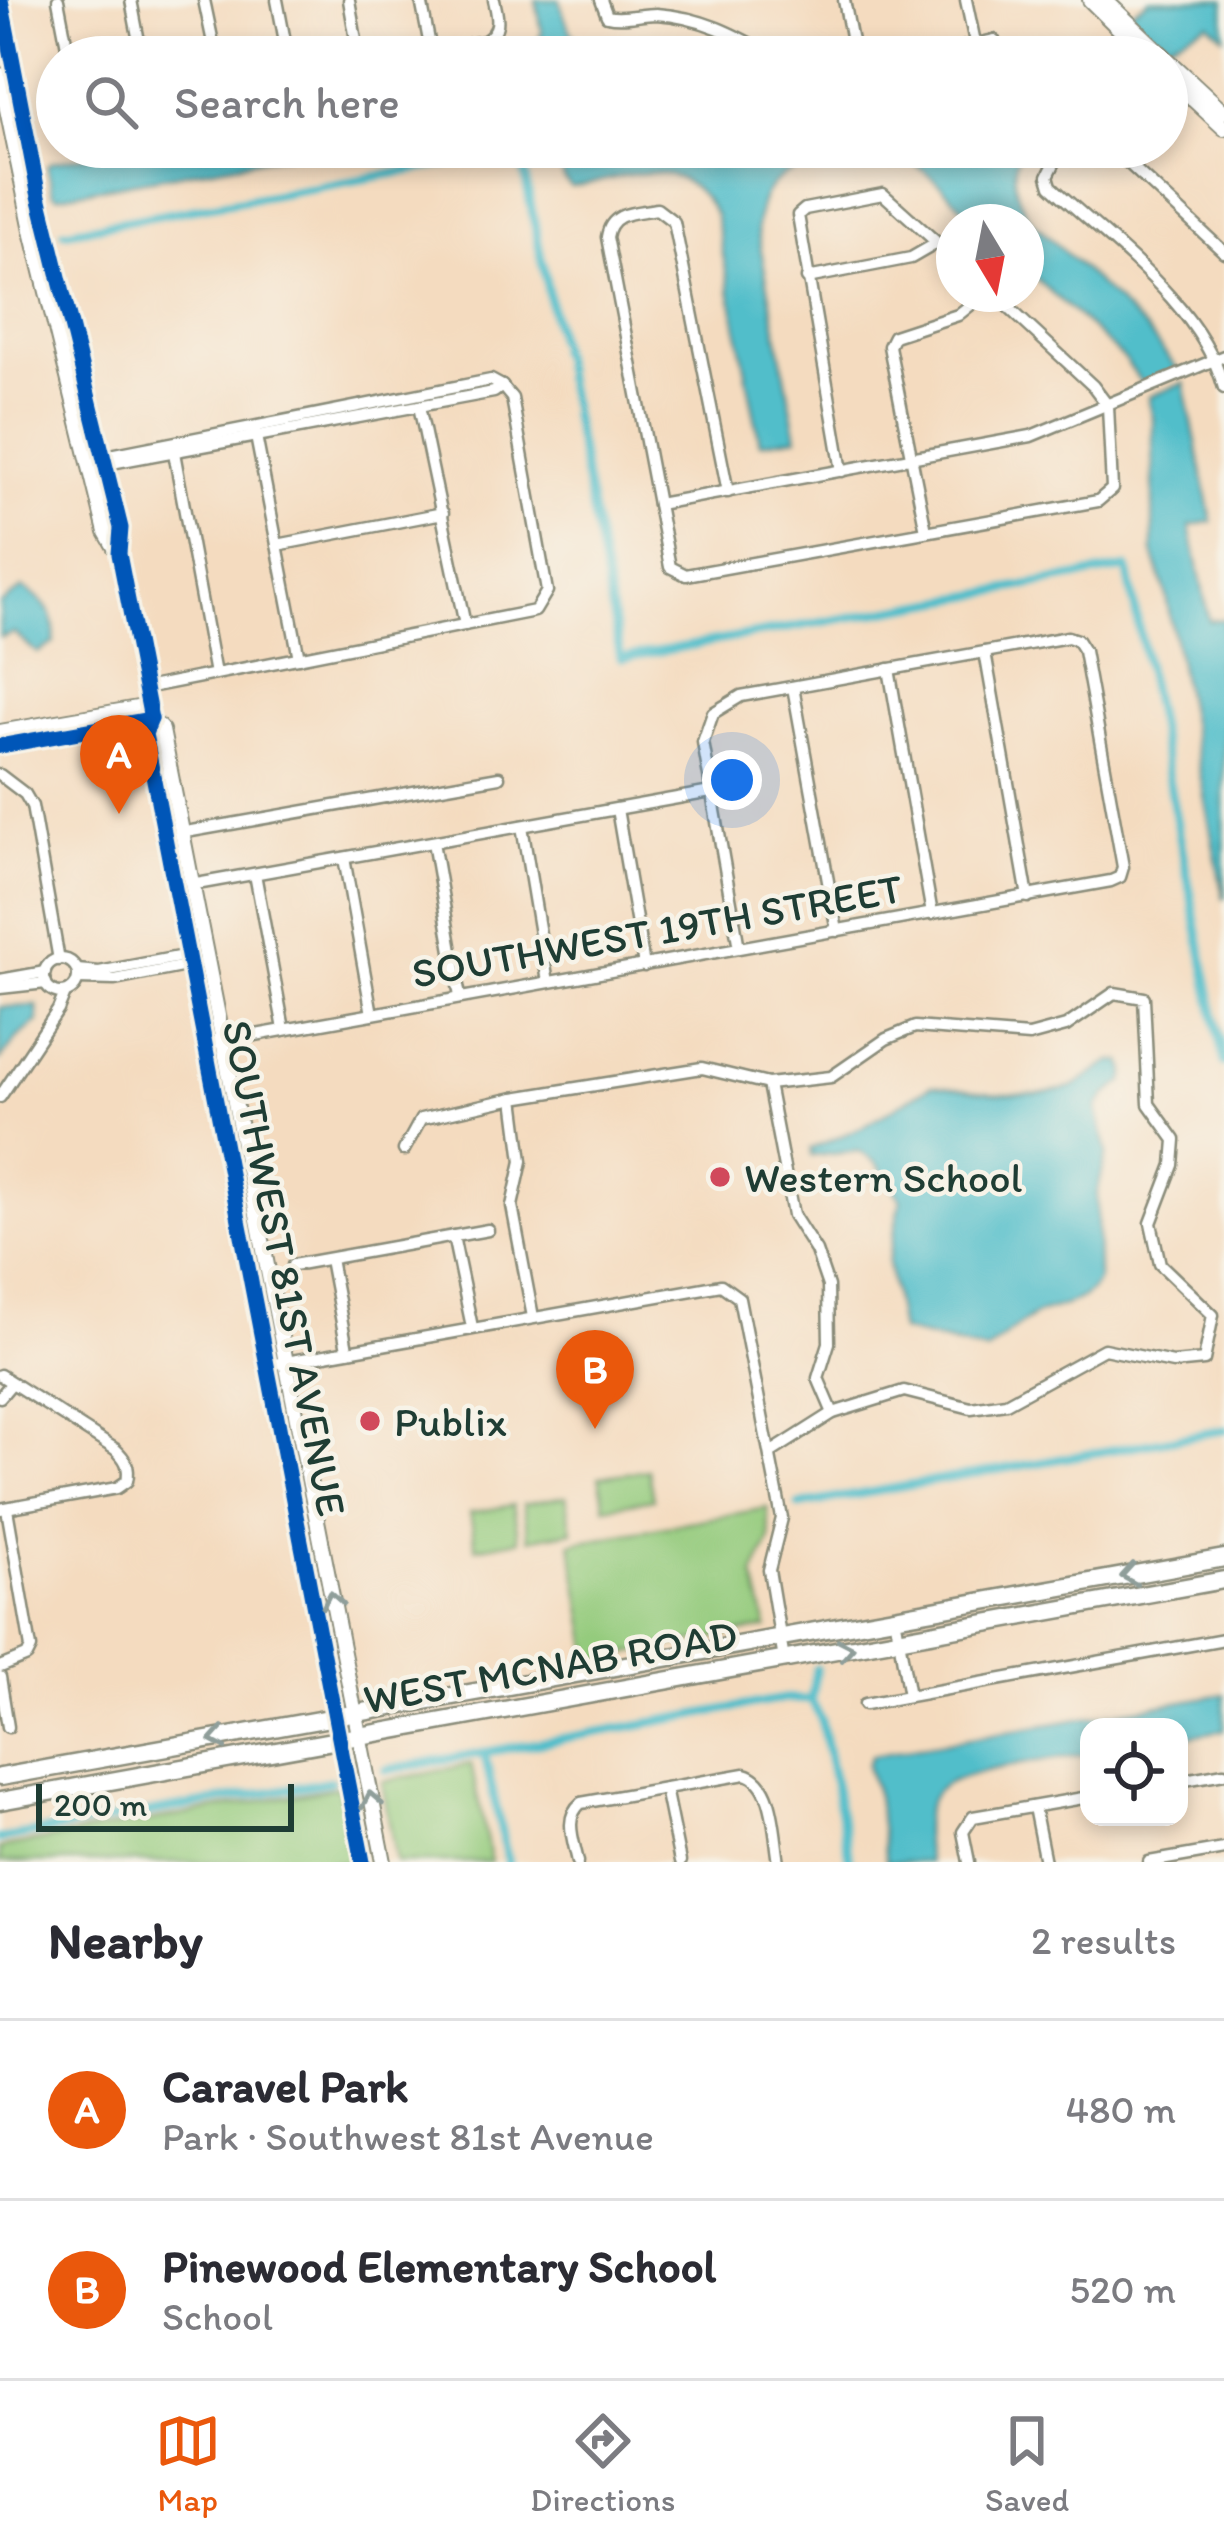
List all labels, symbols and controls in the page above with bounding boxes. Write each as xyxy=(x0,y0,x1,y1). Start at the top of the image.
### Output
search box xyxy=(36,36,1188,168)
icon: search xyxy=(78,69,144,135)
text: Search here xyxy=(174,75,400,129)
north arrow xyxy=(936,204,1044,312)
pin: A xyxy=(80,715,158,814)
your location xyxy=(702,750,762,810)
street label: SOUTHWEST 19TH STREET xyxy=(408,862,907,999)
street label: SOUTHWEST 81ST AVENUE xyxy=(211,1016,358,1520)
place label: Western School xyxy=(744,1152,1023,1203)
marker: Western School xyxy=(707,1164,733,1190)
pin: B xyxy=(556,1330,634,1429)
place label: Publix xyxy=(394,1396,507,1447)
marker: Publix xyxy=(357,1408,383,1434)
one-way arrow xyxy=(1120,1561,1140,1587)
one-way arrow xyxy=(320,1590,346,1610)
street label: WEST MCNAB ROAD xyxy=(359,1609,741,1724)
one-way arrow xyxy=(836,1637,856,1663)
map controls xyxy=(1080,1718,1188,1826)
button: locate xyxy=(1080,1718,1188,1826)
one-way arrow xyxy=(209,1725,229,1751)
scale bar xyxy=(36,1778,294,1831)
text: 200 m xyxy=(54,1785,147,1824)
one-way arrow xyxy=(359,1790,385,1810)
text: Nearby xyxy=(48,1910,203,1971)
text: 2 results xyxy=(1031,1917,1176,1964)
text: Caravel Park xyxy=(162,2059,408,2113)
text: A xyxy=(75,2086,99,2133)
text: 480 m xyxy=(1066,2086,1176,2133)
text: Park · Southwest 81st Avenue xyxy=(162,2113,654,2160)
text: Pinewood Elementary School xyxy=(162,2239,716,2293)
text: B xyxy=(74,2266,100,2313)
text: 520 m xyxy=(1069,2266,1176,2313)
text: School xyxy=(162,2293,273,2340)
tab: Map xyxy=(155,2408,221,2519)
tab: Directions xyxy=(530,2408,675,2519)
tab: Saved xyxy=(985,2408,1069,2519)

